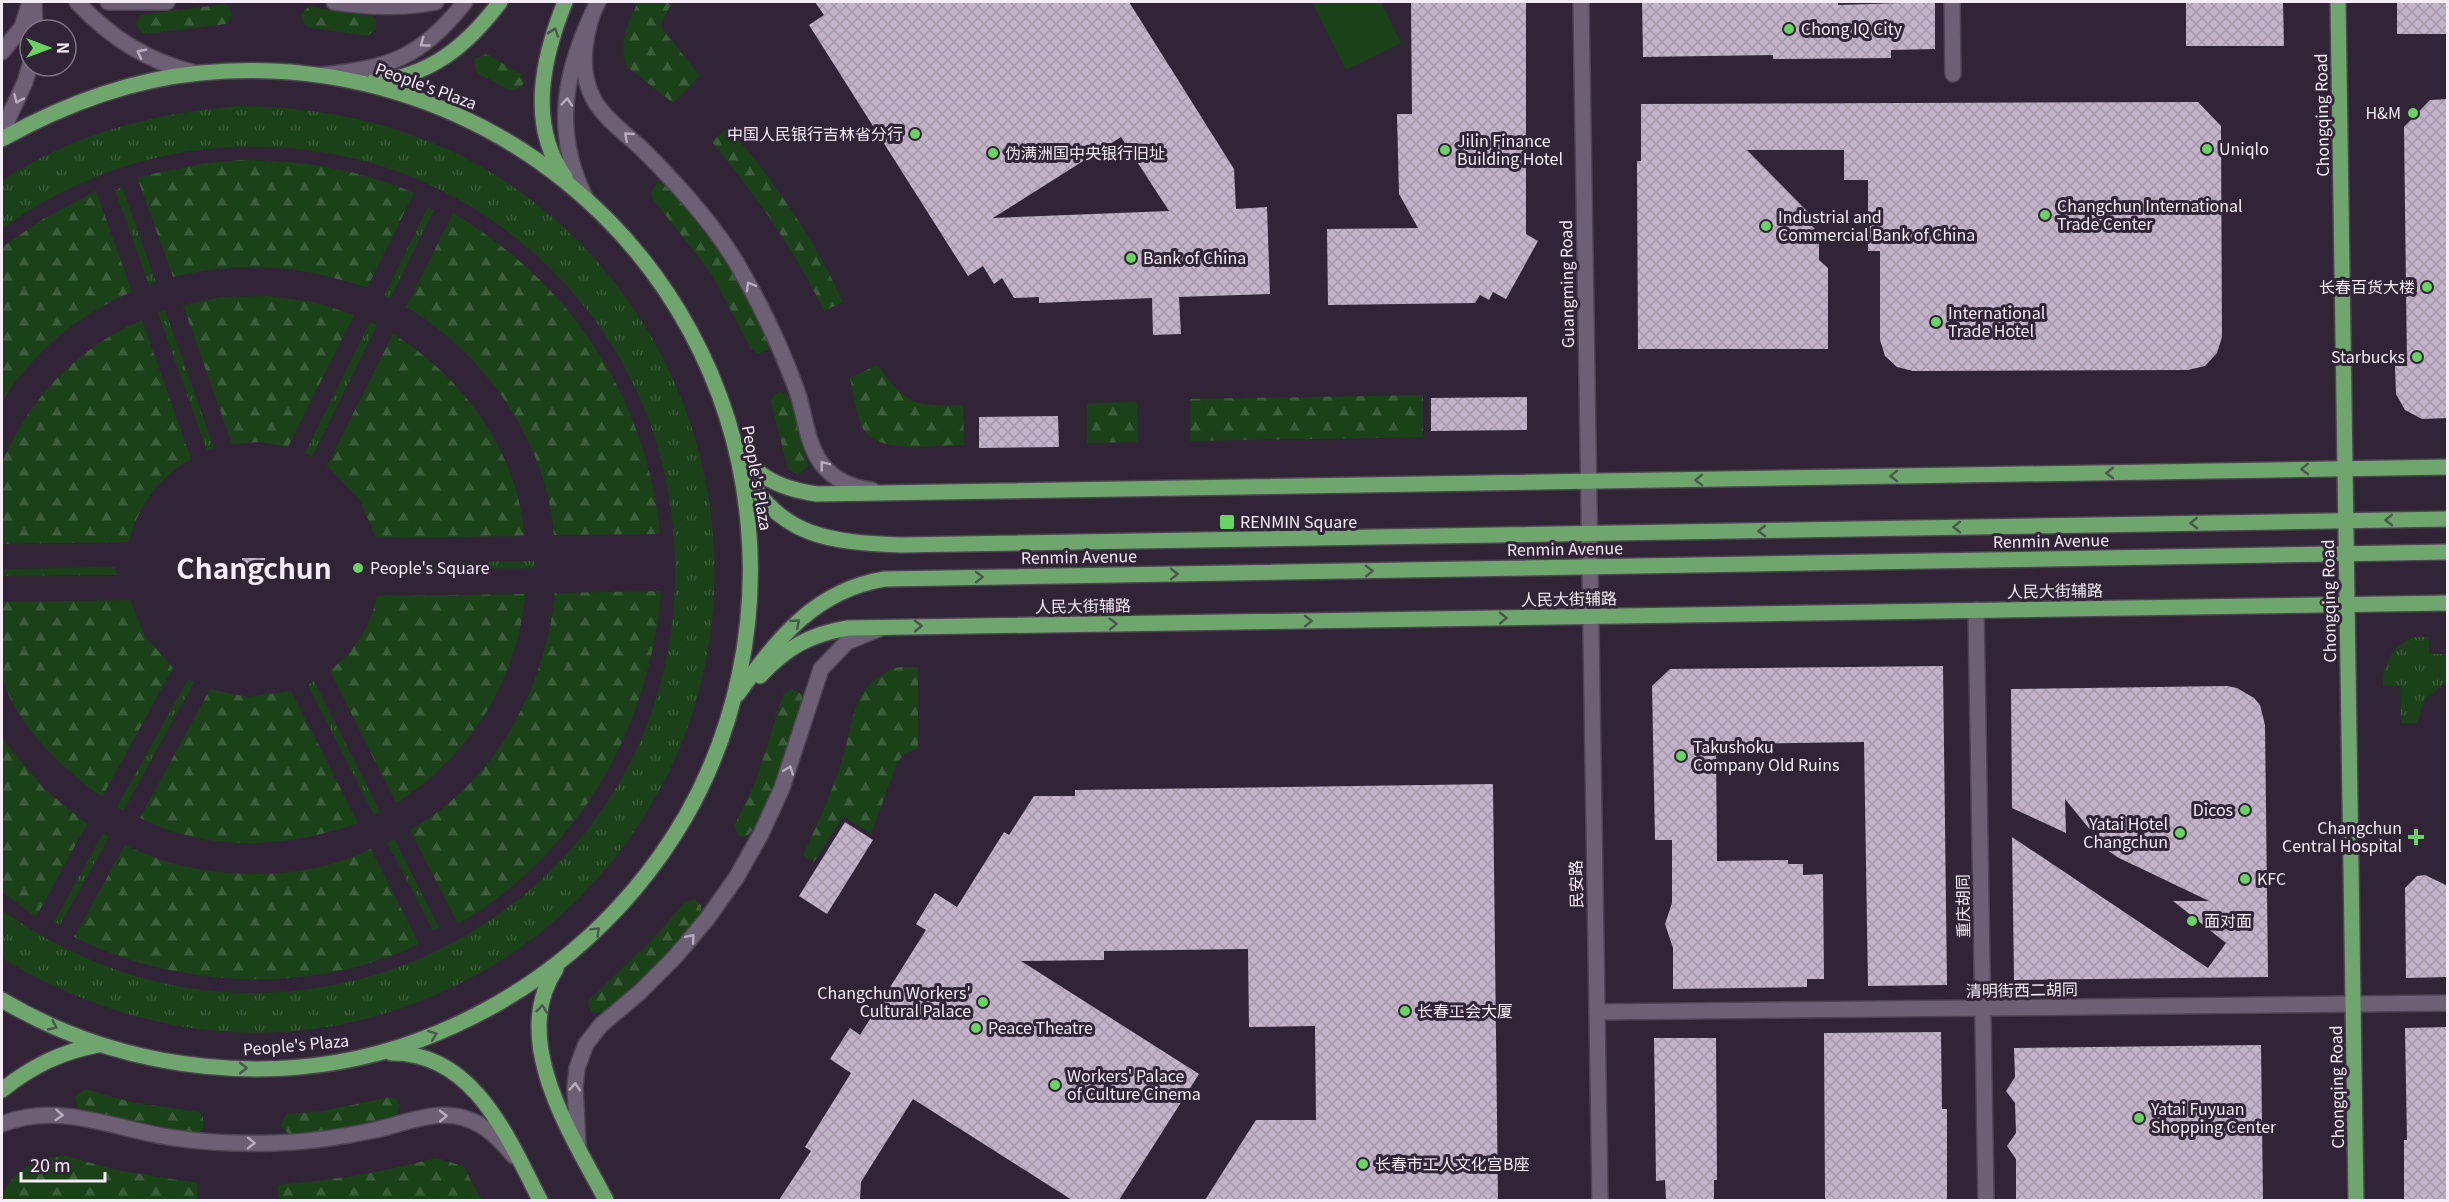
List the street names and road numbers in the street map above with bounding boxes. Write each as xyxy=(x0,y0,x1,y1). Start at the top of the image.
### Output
street label: Chongqing Road xyxy=(2308,53,2334,177)
street label: People's Plaza xyxy=(372,56,480,115)
street label: Guangming Road xyxy=(1553,220,1579,348)
street label: People's Plaza xyxy=(737,423,779,532)
street label: Renmin Avenue xyxy=(1993,527,2109,553)
street label: Renmin Avenue xyxy=(1507,535,1623,561)
street label: Chongqing Road xyxy=(2315,539,2341,663)
street label: Renmin Avenue xyxy=(1021,543,1137,569)
street label: 人民大街辅路 xyxy=(2007,577,2103,603)
street label: 人民大街辅路 xyxy=(1521,585,1617,611)
street label: 人民大街辅路 xyxy=(1035,592,1131,618)
street label: 民安路 xyxy=(1563,860,1587,908)
street label: 重庆胡同 xyxy=(1949,874,1975,938)
street label: 清明街西二胡同 xyxy=(1966,976,2078,1002)
street label: Chongqing Road xyxy=(2323,1025,2349,1149)
street label: People's Plaza xyxy=(242,1027,350,1061)

